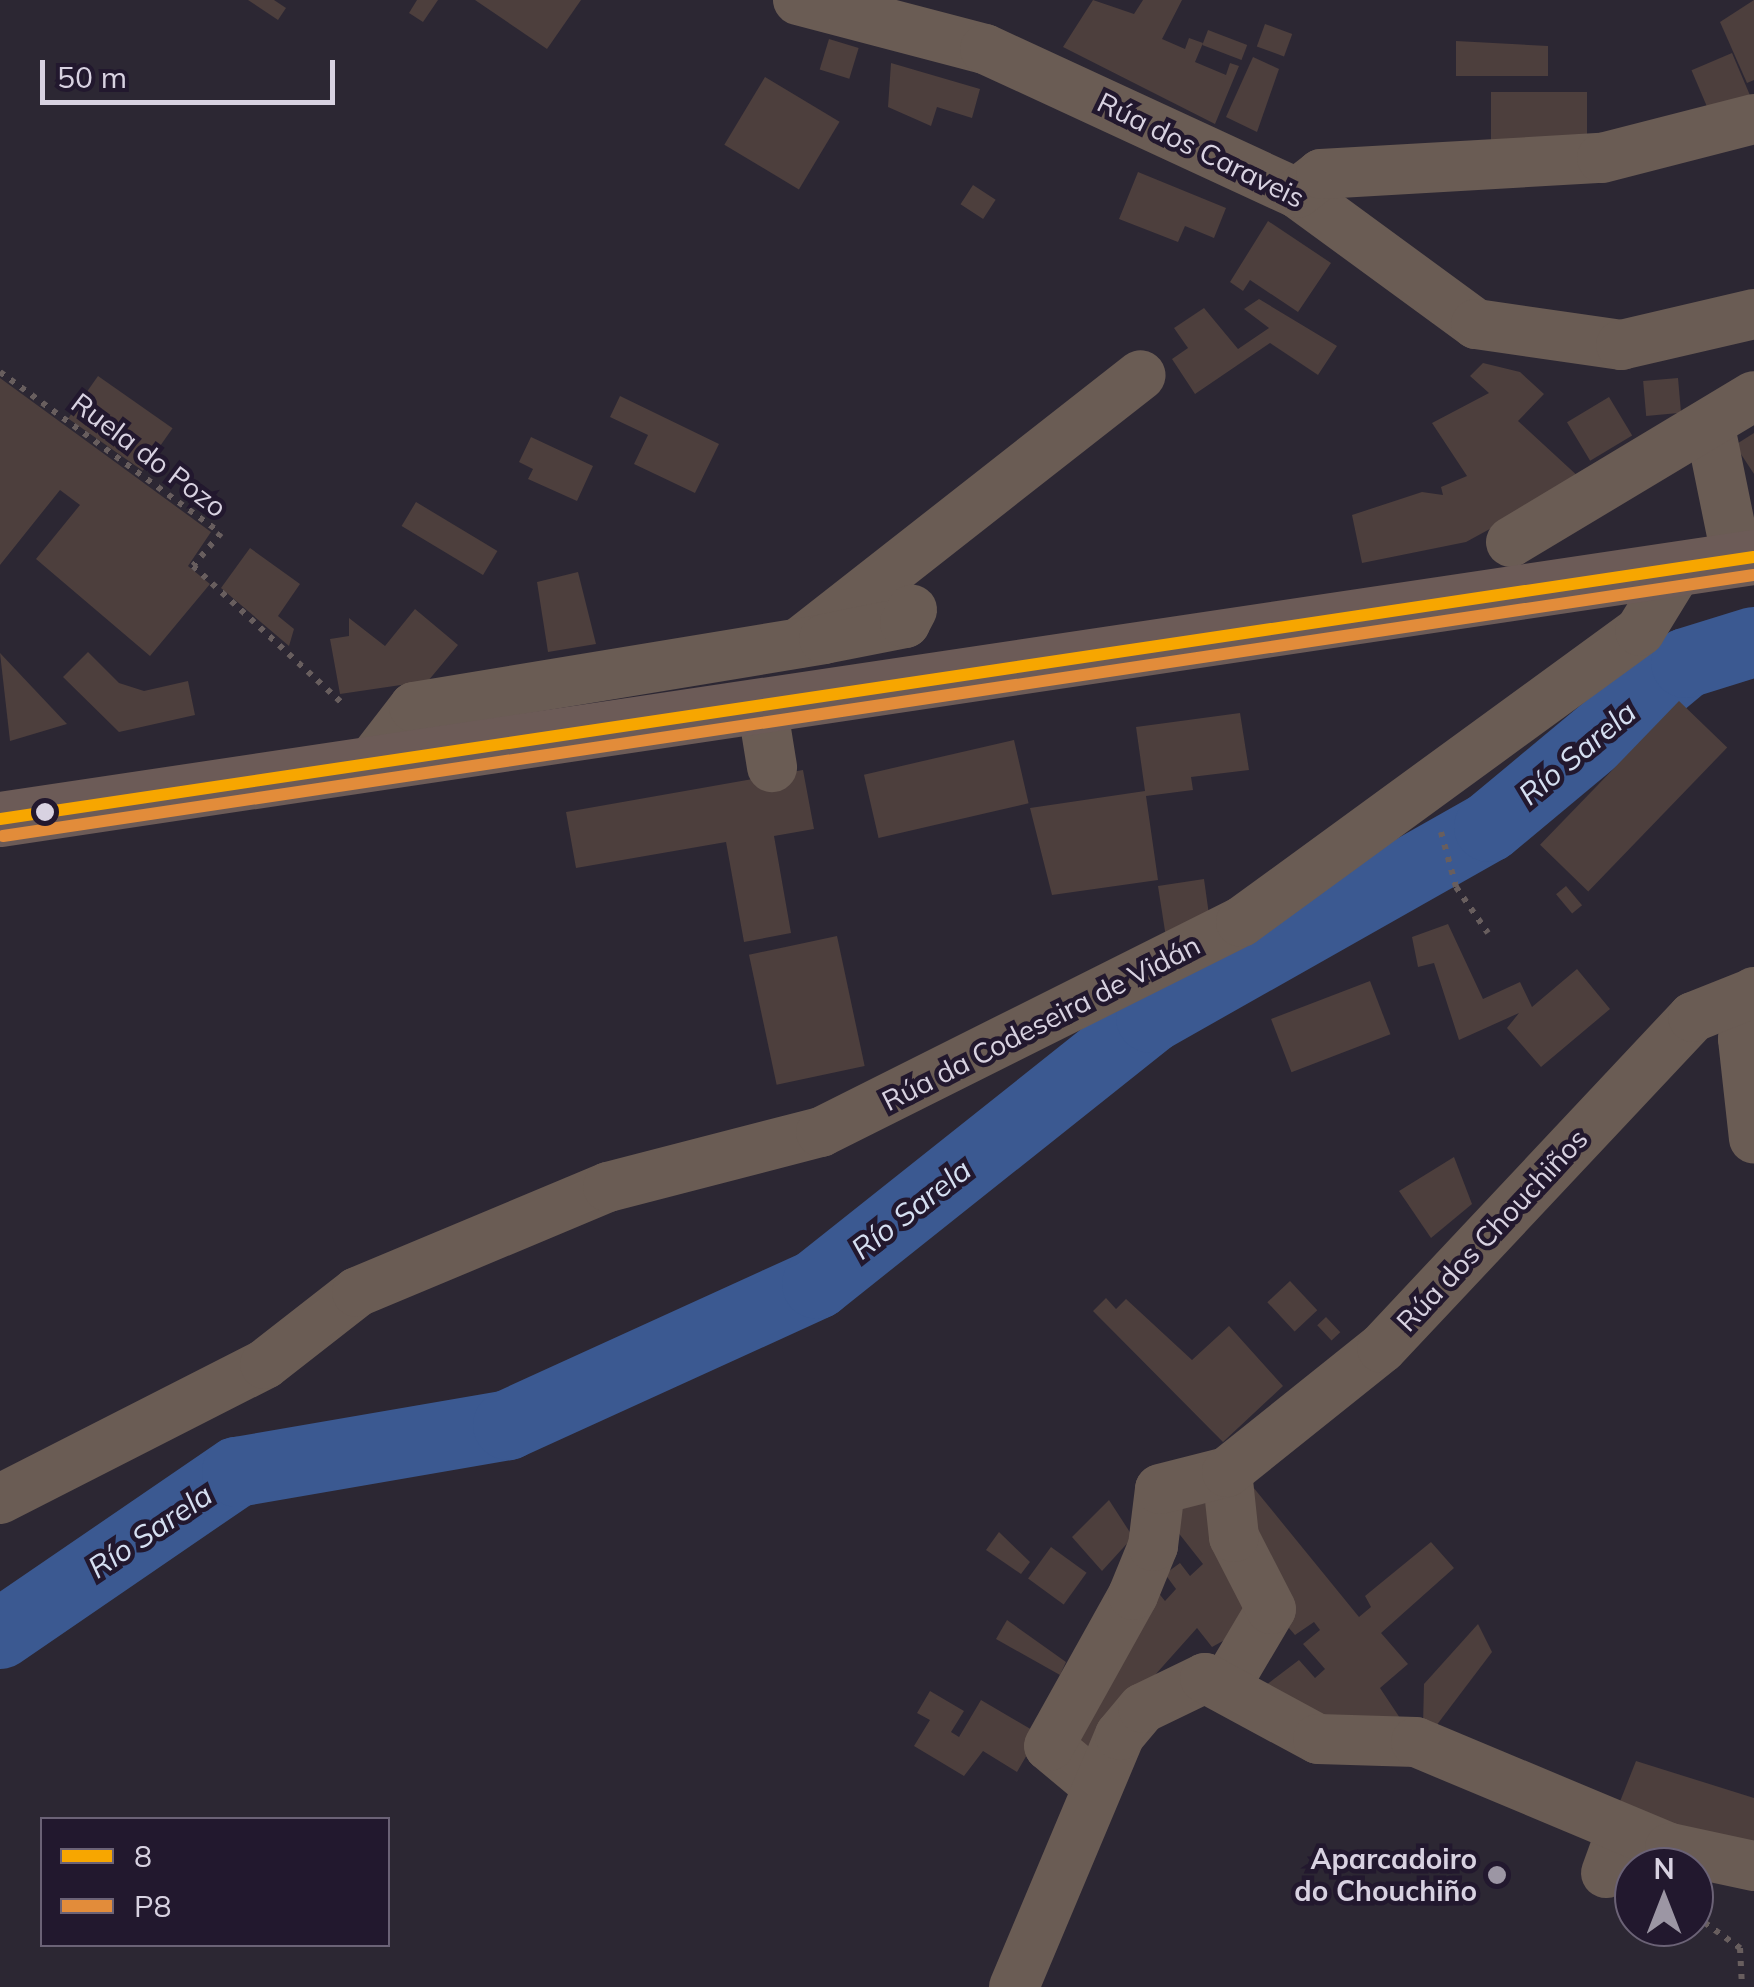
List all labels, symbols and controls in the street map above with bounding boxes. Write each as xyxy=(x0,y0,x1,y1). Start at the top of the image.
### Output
scale bar xyxy=(45,40,340,102)
text: 50 m xyxy=(57,58,127,96)
street label: Rúa dos Caraveis xyxy=(1092,85,1310,215)
street label: Ruela do Pozo xyxy=(65,386,233,524)
water label: Río Sarela xyxy=(1511,694,1643,812)
unlabelled marker xyxy=(35,802,55,822)
street label: Rúa da Codeseira de Vidán xyxy=(876,928,1206,1118)
street label: Rúa dos Chouchiños xyxy=(1390,1122,1594,1338)
water label: Río Sarela xyxy=(844,1151,978,1267)
water label: Río Sarela xyxy=(81,1476,219,1586)
legend xyxy=(40,1817,390,1947)
text: 8 xyxy=(134,1837,152,1875)
place label: Aparcadoiro do Chouchiño xyxy=(1294,1842,1477,1908)
north arrow xyxy=(1614,1847,1714,1947)
text: N xyxy=(1653,1851,1675,1886)
marker: Aparcadoiro do Chouchiño xyxy=(1486,1864,1508,1886)
text: P8 xyxy=(134,1887,172,1925)

